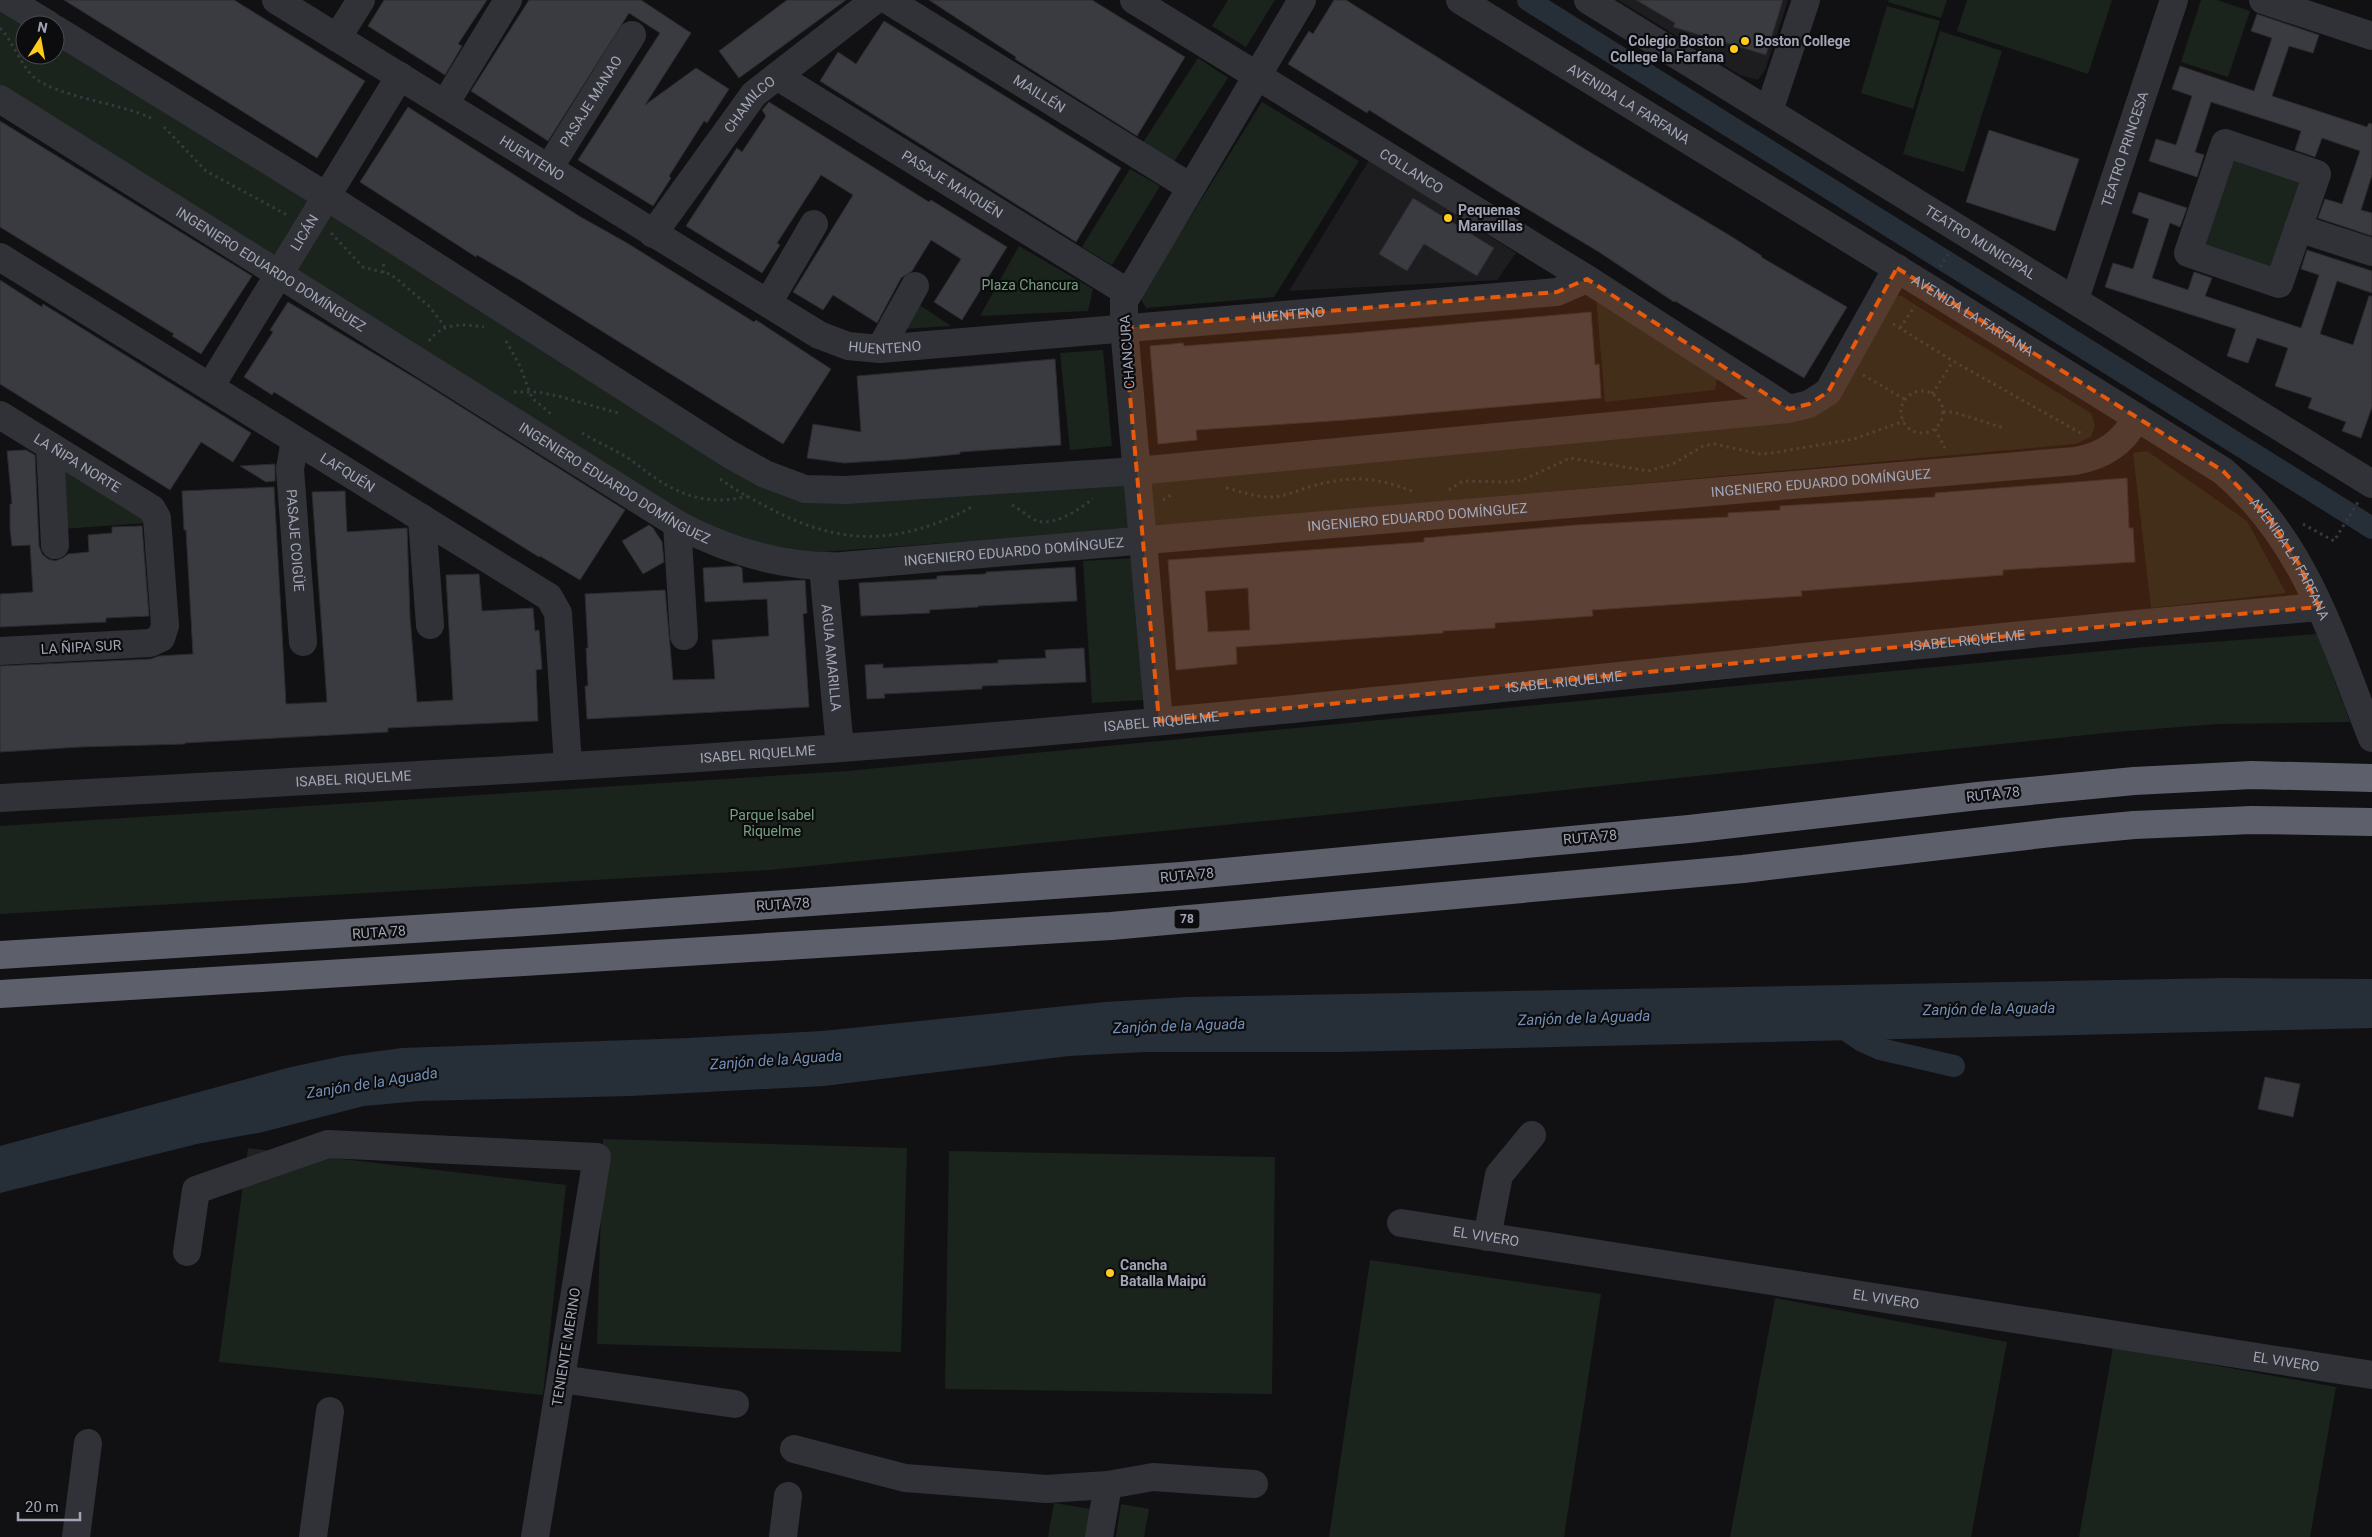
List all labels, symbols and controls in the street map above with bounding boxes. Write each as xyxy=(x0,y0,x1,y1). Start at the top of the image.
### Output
north arrow xyxy=(15,15,65,65)
text: N xyxy=(36,18,49,36)
place label: Colegio Boston College la Farfana xyxy=(1610,33,1724,65)
place label: Boston College xyxy=(1755,33,1851,49)
marker: Boston College xyxy=(1739,35,1751,47)
marker: Colegio Boston College la Farfana xyxy=(1728,43,1740,55)
street label: PASAJE MANAO xyxy=(557,53,625,149)
street label: AVENIDA LA FARFANA xyxy=(1565,60,1693,147)
street label: MAILLÉN xyxy=(1010,72,1068,116)
street label: CHAMILCO xyxy=(721,73,778,136)
street label: TEATRO PRINCESA xyxy=(2098,89,2151,209)
street label: HUENTENO xyxy=(497,132,567,184)
street label: COLLANCO xyxy=(1377,145,1446,197)
street label: PASAJE MAIQUÉN xyxy=(899,147,1006,221)
place label: Pequenas Maravillas xyxy=(1458,202,1523,234)
street label: TEATRO MUNICIPAL xyxy=(1922,202,2039,283)
street label: INGENIERO EDUARDO DOMÍNGUEZ xyxy=(173,204,369,335)
street label: LICÁN xyxy=(287,211,322,254)
marker: Pequenas Maravillas xyxy=(1442,212,1454,224)
street label: AVENIDA LA FARFANA xyxy=(1909,272,2037,359)
park label: Plaza Chancura xyxy=(981,277,1079,293)
street label: HUENTENO xyxy=(1251,304,1325,326)
street label: CHANCURA xyxy=(1116,314,1138,390)
street label: HUENTENO xyxy=(848,338,922,357)
street label: INGENIERO EDUARDO DOMÍNGUEZ xyxy=(516,419,713,547)
street label: LA ÑIPA NORTE xyxy=(31,430,124,496)
street label: LAFQUÉN xyxy=(317,449,378,495)
street label: INGENIERO EDUARDO DOMÍNGUEZ xyxy=(1710,465,1932,500)
street label: PASAJE COIGÜE xyxy=(284,488,307,592)
street label: AVENIDA LA FARFANA xyxy=(2246,494,2333,622)
street label: INGENIERO EDUARDO DOMÍNGUEZ xyxy=(1307,500,1528,534)
street label: INGENIERO EDUARDO DOMÍNGUEZ xyxy=(903,534,1125,569)
street label: AGUA AMARILLA xyxy=(819,603,845,712)
street label: ISABEL RIQUELME xyxy=(1909,627,2026,654)
street label: LA ÑIPA SUR xyxy=(40,636,122,657)
street label: ISABEL RIQUELME xyxy=(1506,668,1623,696)
street label: ISABEL RIQUELME xyxy=(1103,708,1220,735)
street label: ISABEL RIQUELME xyxy=(699,742,816,766)
street label: ISABEL RIQUELME xyxy=(295,767,412,790)
street label: RUTA 78 xyxy=(1965,783,2021,805)
park label: Parque Isabel Riquelme xyxy=(730,807,814,839)
street label: RUTA 78 xyxy=(1562,827,1618,847)
street label: RUTA 78 xyxy=(1159,865,1215,885)
street label: RUTA 78 xyxy=(756,894,811,914)
road number: 78 xyxy=(1174,910,1200,929)
street label: RUTA 78 xyxy=(352,922,407,942)
water label: Zanjón de la Aguada xyxy=(1922,999,2056,1019)
water label: Zanjón de la Aguada xyxy=(1516,1007,1651,1029)
water label: Zanjón de la Aguada xyxy=(1111,1015,1246,1037)
water label: Zanjón de la Aguada xyxy=(708,1046,843,1074)
water label: Zanjón de la Aguada xyxy=(304,1064,439,1102)
street label: EL VIVERO xyxy=(1452,1223,1520,1249)
place label: Cancha Batalla Maipú xyxy=(1120,1257,1206,1289)
marker: Cancha Batalla Maipú xyxy=(1104,1267,1116,1279)
street label: EL VIVERO xyxy=(1852,1286,1920,1312)
street label: TENIENTE MERINO xyxy=(549,1287,583,1407)
street label: EL VIVERO xyxy=(2252,1348,2321,1375)
scale bar xyxy=(18,1490,80,1522)
text: 20 m xyxy=(25,1498,59,1516)

